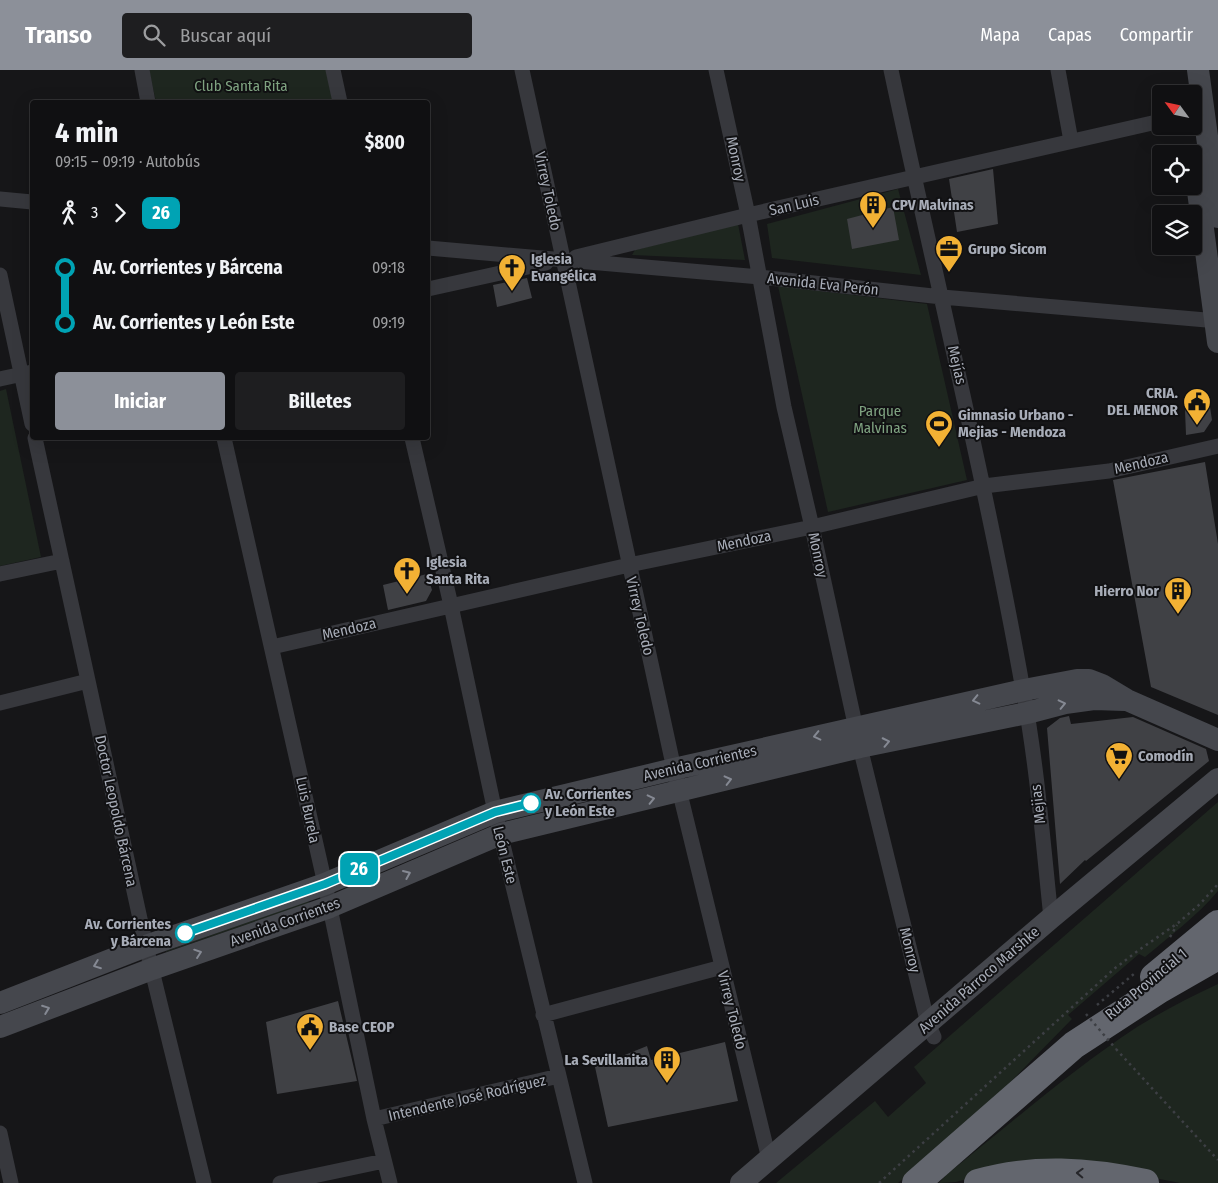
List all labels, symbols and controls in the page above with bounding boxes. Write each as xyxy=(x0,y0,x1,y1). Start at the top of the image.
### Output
search box xyxy=(122,13,472,58)
text: Transo xyxy=(25,21,92,49)
icon: search xyxy=(140,21,168,49)
text: Buscar aquí xyxy=(180,24,271,47)
text: Mapa xyxy=(980,24,1020,46)
text: Capas xyxy=(1048,24,1092,46)
text: Compartir xyxy=(1120,24,1193,46)
park label: Club Santa Rita xyxy=(194,77,288,95)
north arrow xyxy=(1152,85,1202,135)
map controls xyxy=(1152,85,1202,255)
text: 4 min xyxy=(55,116,119,149)
text: $800 xyxy=(365,131,405,154)
street label: Monroy xyxy=(722,135,750,184)
button: locate xyxy=(1152,145,1202,195)
street label: Virrey Toledo xyxy=(531,150,565,232)
text: 09:15 – 09:19 · Autobús xyxy=(55,152,200,171)
building icon: CPV Malvinas xyxy=(858,190,888,229)
street label: San Luis xyxy=(767,191,821,219)
place label: CPV Malvinas xyxy=(892,196,974,214)
icon: walk xyxy=(55,199,83,227)
icon: forward xyxy=(106,199,134,227)
text: 26 xyxy=(152,202,170,224)
text: 3 xyxy=(91,203,98,222)
button: layers xyxy=(1152,205,1202,255)
office icon: Grupo Sicom xyxy=(934,234,964,273)
place label: Grupo Sicom xyxy=(968,240,1047,258)
place label: Iglesia Evangélica xyxy=(531,250,597,285)
church icon: Iglesia Evangélica xyxy=(497,253,527,292)
text: Av. Corrientes y Bárcena xyxy=(93,256,283,279)
text: 09:18 xyxy=(372,258,405,277)
street label: Avenida Eva Perón xyxy=(766,269,880,299)
text: Av. Corrientes y León Este xyxy=(93,311,295,334)
text: 09:19 xyxy=(372,313,405,332)
street label: Mejías xyxy=(944,344,970,386)
button: Iniciar xyxy=(55,372,225,430)
button: Billetes xyxy=(235,372,405,430)
place label: CRIA. DEL MENOR xyxy=(1107,384,1179,419)
public building icon: CRIA. DEL MENOR xyxy=(1182,387,1212,426)
park label: Parque Malvinas xyxy=(853,402,907,437)
place label: Gimnasio Urbano - Mejias - Mendoza xyxy=(958,406,1074,441)
sports icon: Gimnasio Urbano - Mejias - Mendoza xyxy=(924,409,954,448)
street label: Mendoza xyxy=(1112,448,1170,478)
street label: Mendoza xyxy=(715,526,773,556)
street label: Monroy xyxy=(804,531,832,580)
place label: Iglesia Santa Rita xyxy=(426,553,490,588)
church icon: Iglesia Santa Rita xyxy=(392,556,422,595)
street label: Virrey Toledo xyxy=(622,575,658,657)
building icon: Hierro Nor xyxy=(1163,576,1193,615)
place label: Hierro Nor xyxy=(1094,582,1160,600)
street label: Mendoza xyxy=(320,614,378,644)
one-way arrow xyxy=(971,695,980,705)
one-way arrow xyxy=(1057,699,1066,710)
one-way arrow xyxy=(813,730,822,741)
street label: Doctor Leopoldo Bárcena xyxy=(91,734,141,888)
one-way arrow xyxy=(881,737,890,748)
street label: Avenida Corrientes xyxy=(642,741,758,785)
supermarket icon: Comodín xyxy=(1104,741,1134,780)
place label: Comodín xyxy=(1138,747,1193,765)
street label: Luis Burela xyxy=(292,775,324,845)
one-way arrow xyxy=(723,775,732,786)
street label: Mejias xyxy=(1027,783,1049,825)
place label: Av. Corrientes y León Este xyxy=(544,785,632,820)
marker: Av. Corrientes y León Este xyxy=(521,793,541,813)
one-way arrow xyxy=(646,794,655,805)
street label: León Este xyxy=(489,824,521,886)
line badge: 26 xyxy=(336,853,382,885)
text: 26 xyxy=(350,858,368,880)
one-way arrow xyxy=(402,870,411,881)
street label: Avenida Corrientes xyxy=(228,894,342,950)
place label: Av. Corrientes y Bárcena xyxy=(84,915,172,950)
marker: Av. Corrientes y Bárcena xyxy=(175,923,195,943)
street label: Avenida Párroco Marshke xyxy=(915,923,1043,1037)
street label: Monroy xyxy=(896,926,924,975)
street label: Ruta Provincial 1 xyxy=(1102,945,1190,1023)
one-way arrow xyxy=(193,949,202,959)
one-way arrow xyxy=(94,959,102,969)
street label: Virrey Toledo xyxy=(714,969,750,1051)
one-way arrow xyxy=(41,1005,49,1015)
public building icon: Base CEOP xyxy=(295,1012,325,1051)
place label: Base CEOP xyxy=(329,1018,394,1036)
building icon: La Sevillanita xyxy=(652,1045,682,1084)
place label: La Sevillanita xyxy=(564,1051,649,1069)
street label: Intendente José Rodríguez xyxy=(387,1071,548,1125)
one-way arrow xyxy=(1075,1167,1083,1178)

